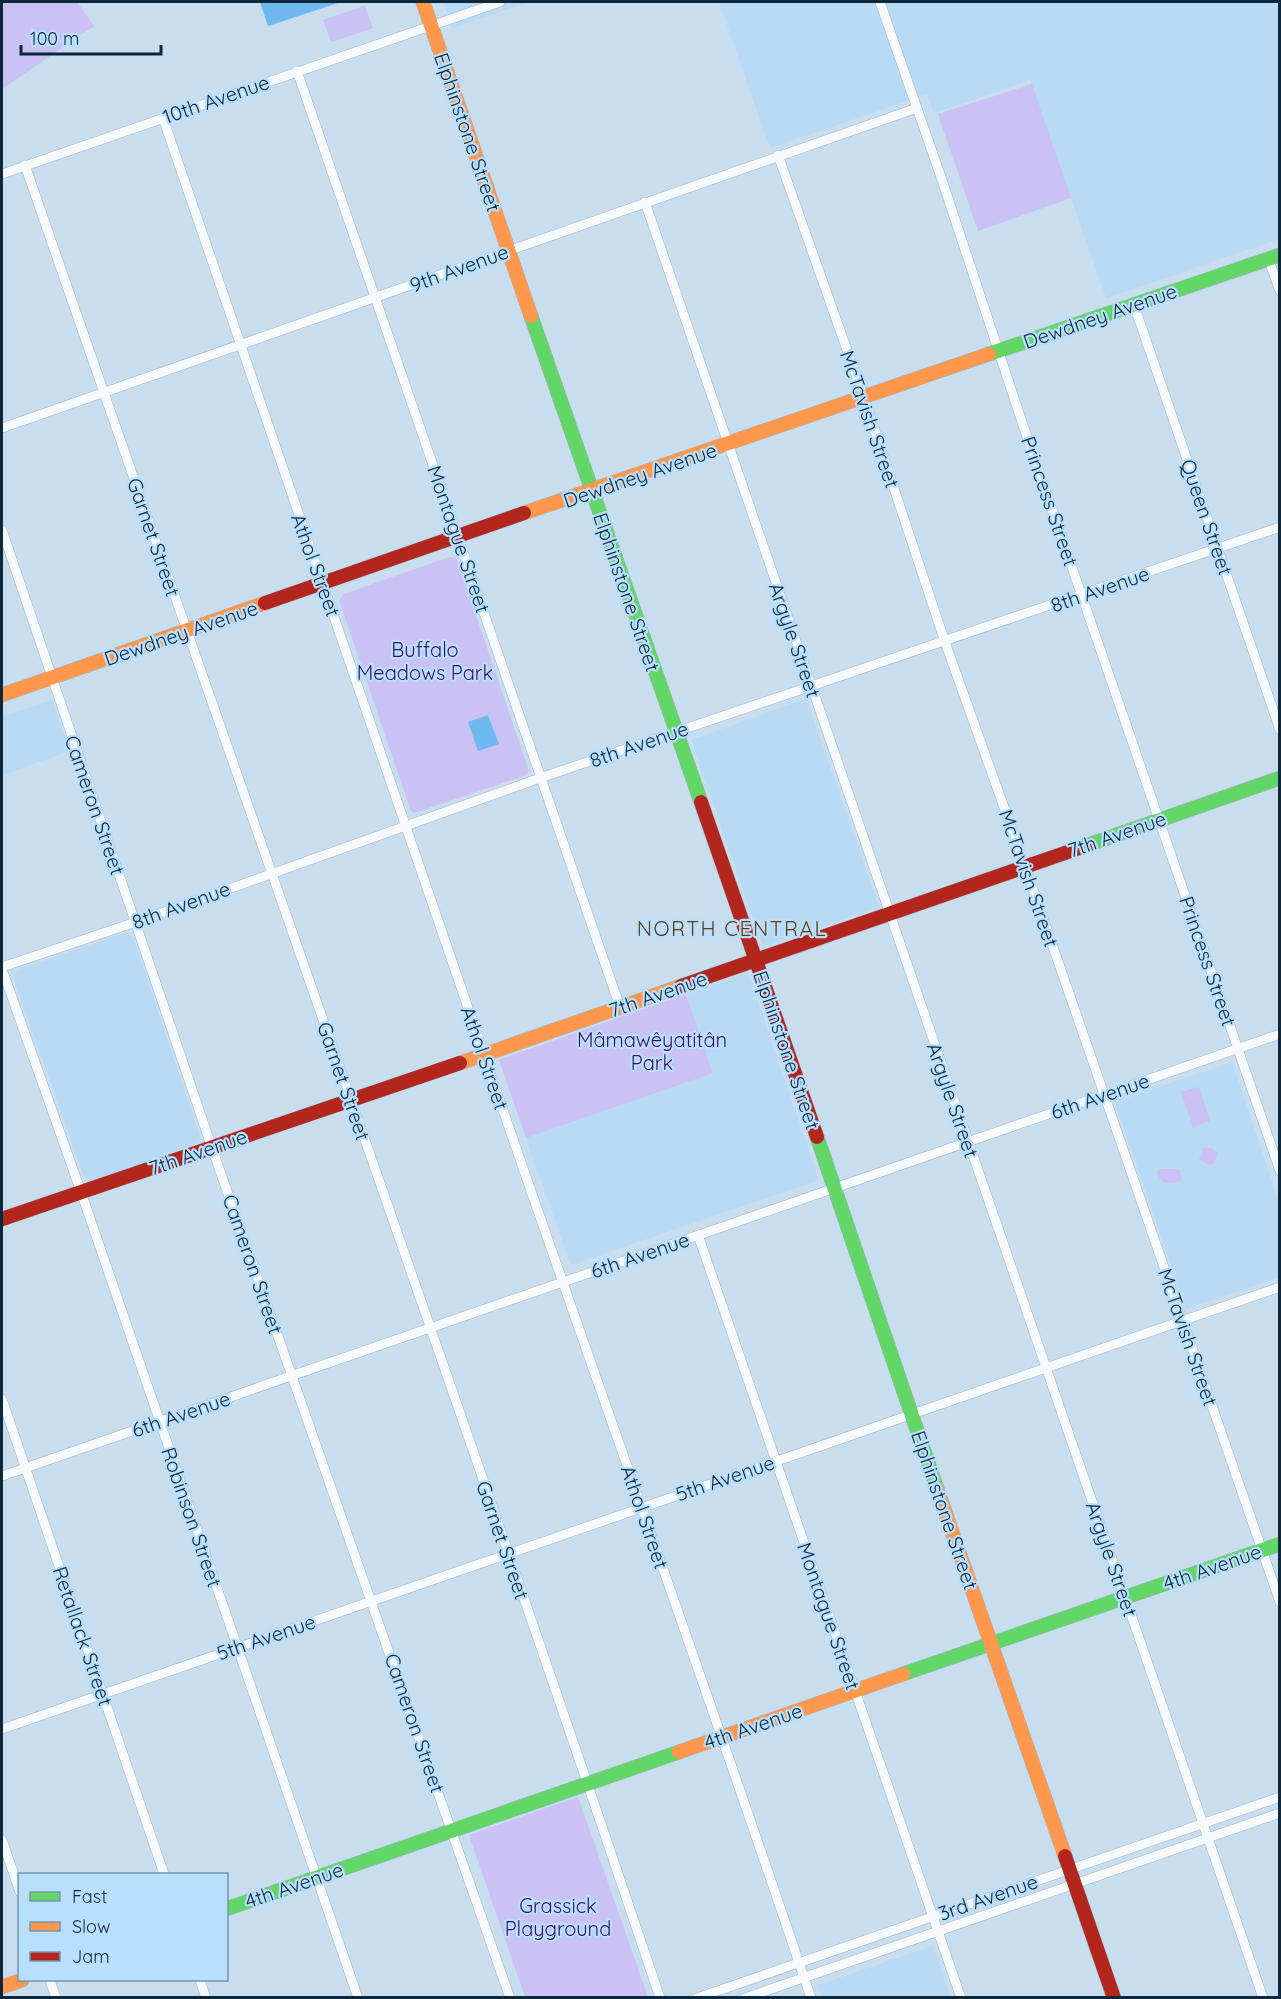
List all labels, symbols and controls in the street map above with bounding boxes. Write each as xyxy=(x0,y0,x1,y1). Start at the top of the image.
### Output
scale bar xyxy=(21,18,160,56)
text: 100 m xyxy=(30,27,79,50)
street label: Elphinstone Street xyxy=(429,49,507,215)
street label: 10th Avenue xyxy=(159,69,273,129)
street label: 9th Avenue xyxy=(406,239,512,297)
street label: Dewdney Avenue xyxy=(1020,278,1180,354)
street label: McTavish Street xyxy=(835,347,905,491)
street label: Princess Street xyxy=(1016,433,1084,570)
street label: Dewdney Avenue xyxy=(560,437,720,513)
street label: Queen Street xyxy=(1175,456,1239,579)
street label: Montague Street xyxy=(422,462,496,616)
street label: Garnet Street xyxy=(122,474,186,600)
street label: Elphinstone Street xyxy=(588,509,666,675)
street label: Athol Street xyxy=(286,510,346,620)
street label: 8th Avenue xyxy=(1047,560,1153,618)
street label: Argyle Street xyxy=(764,579,826,701)
street label: Dewdney Avenue xyxy=(101,595,261,671)
park label: Buffalo Meadows Park xyxy=(357,637,493,685)
street label: 8th Avenue xyxy=(586,715,692,773)
street label: Cameron Street xyxy=(59,732,131,878)
street label: McTavish Street xyxy=(994,806,1064,950)
street label: 7th Avenue xyxy=(1065,806,1169,862)
street label: 8th Avenue xyxy=(128,876,234,934)
street label: Princess Street xyxy=(1174,893,1242,1030)
district label: NORTH CENTRAL xyxy=(637,915,827,941)
street label: 7th Avenue xyxy=(606,966,710,1022)
street label: Elphinstone Street xyxy=(748,967,826,1133)
street label: Athol Street xyxy=(456,1003,514,1113)
street label: Garnet Street xyxy=(312,1018,376,1144)
park label: Mâmawêyatitân Park xyxy=(577,1027,727,1075)
street label: Argyle Street xyxy=(922,1039,984,1161)
street label: 6th Avenue xyxy=(1047,1067,1153,1125)
street label: 7th Avenue xyxy=(146,1124,250,1180)
street label: Cameron Street xyxy=(217,1191,289,1337)
street label: 6th Avenue xyxy=(587,1226,693,1284)
street label: McTavish Street xyxy=(1153,1265,1223,1409)
street label: 6th Avenue xyxy=(128,1385,234,1443)
street label: Elphinstone Street xyxy=(906,1427,984,1593)
street label: Robinson Street xyxy=(156,1444,228,1591)
street label: 5th Avenue xyxy=(672,1449,778,1507)
street label: Athol Street xyxy=(616,1462,674,1572)
street label: Garnet Street xyxy=(471,1477,535,1603)
street label: Argyle Street xyxy=(1081,1498,1143,1620)
street label: 4th Avenue xyxy=(1159,1538,1265,1596)
street label: Montague Street xyxy=(792,1539,866,1693)
street label: Retallack Street xyxy=(47,1563,119,1709)
street label: 5th Avenue xyxy=(213,1608,319,1666)
street label: Cameron Street xyxy=(379,1650,451,1796)
street label: 4th Avenue xyxy=(700,1697,806,1755)
street label: 4th Avenue xyxy=(241,1856,347,1914)
street label: 3rd Avenue xyxy=(935,1868,1041,1926)
legend xyxy=(18,1873,228,1981)
text: Fast xyxy=(72,1885,107,1908)
park label: Grassick Playground xyxy=(505,1893,611,1941)
text: Slow xyxy=(72,1915,110,1938)
text: Jam xyxy=(72,1945,110,1968)

